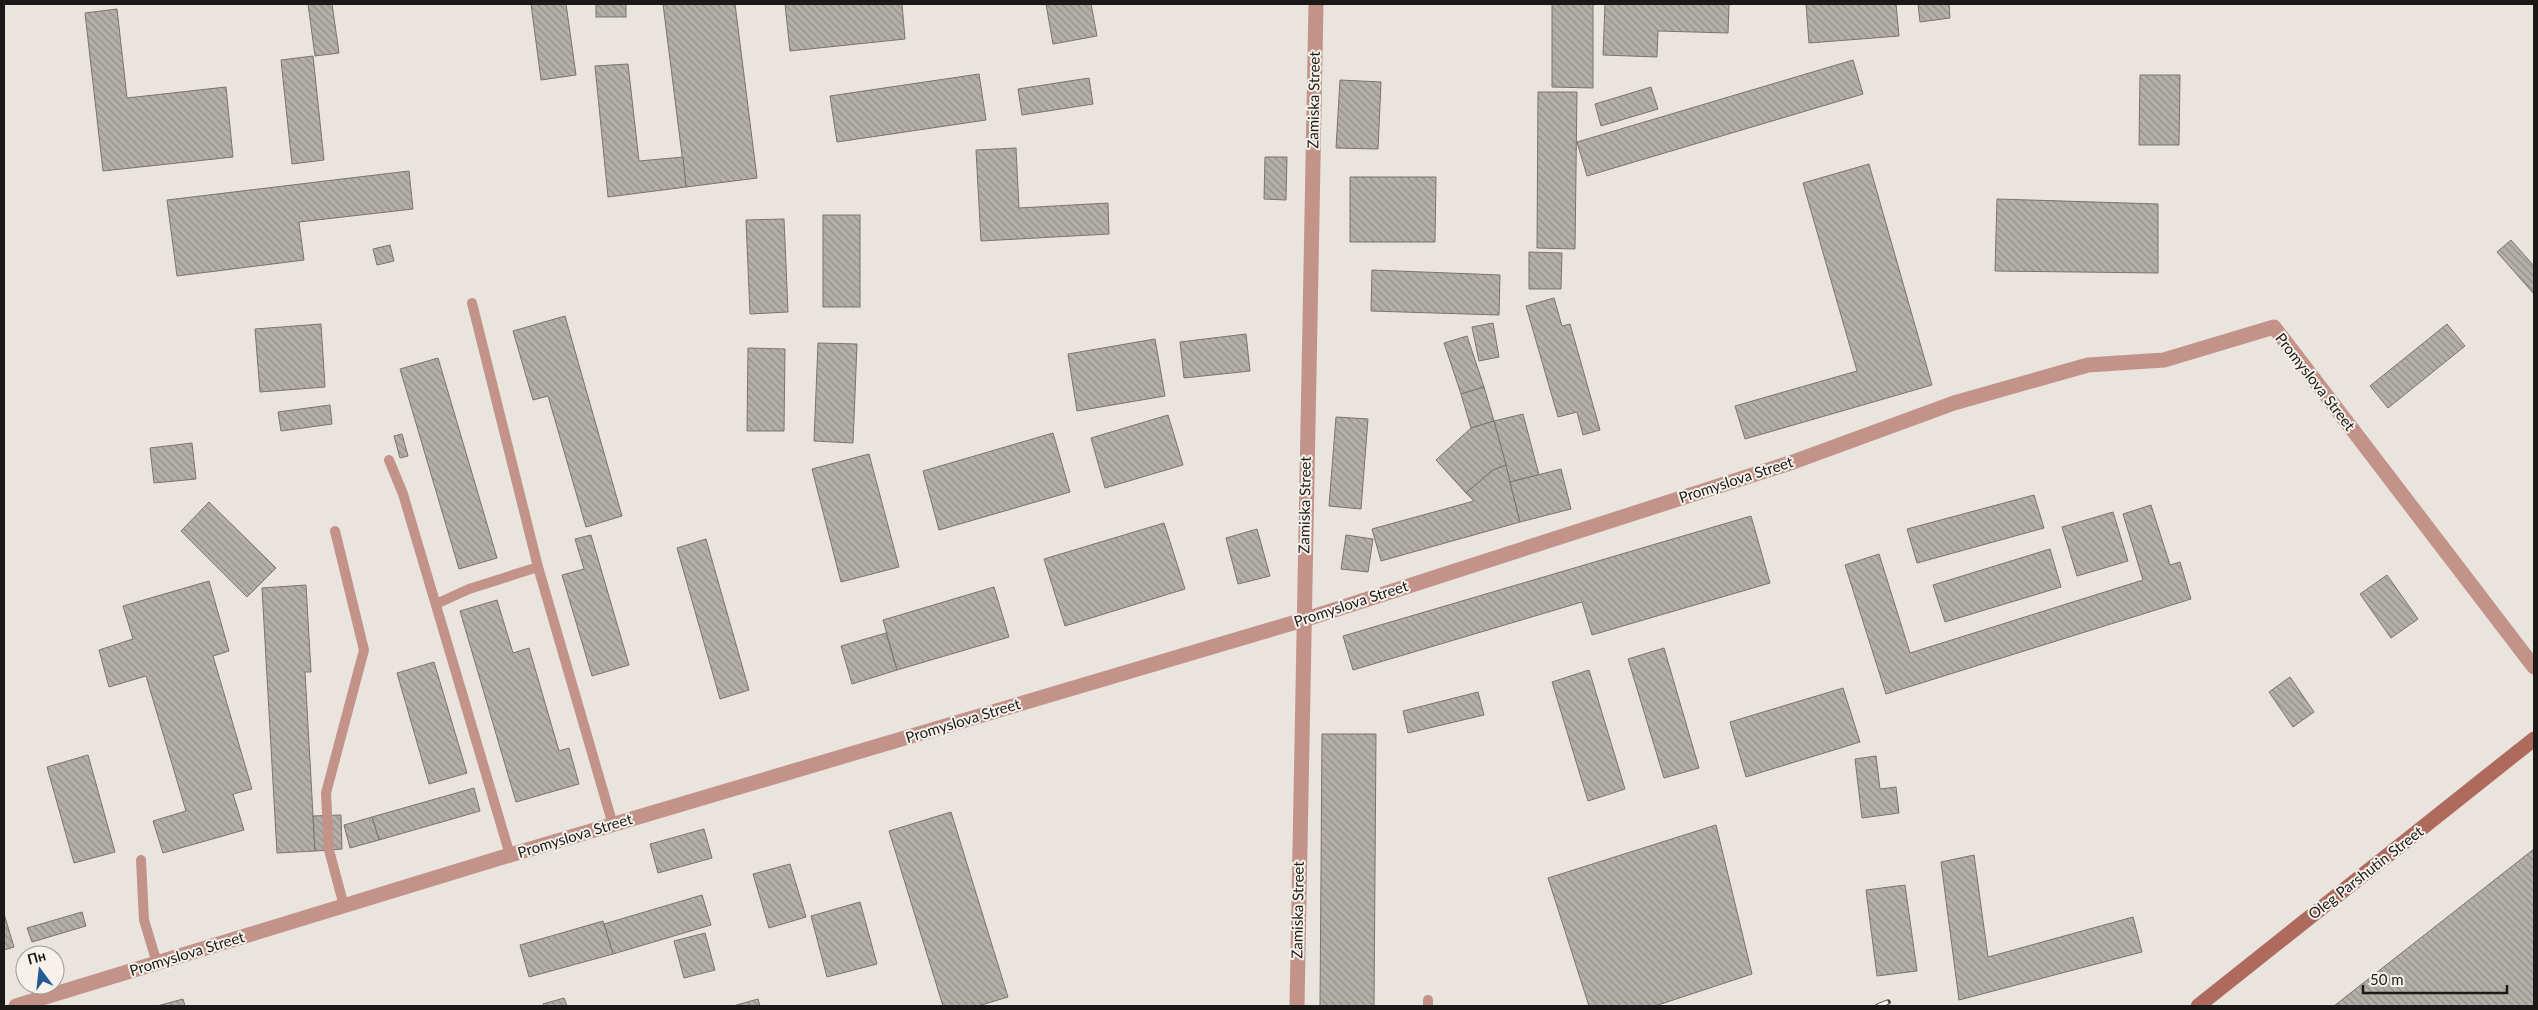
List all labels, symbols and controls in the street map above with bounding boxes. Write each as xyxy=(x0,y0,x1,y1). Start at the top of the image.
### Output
street label: Zamiska Street xyxy=(1303,51,1323,149)
street label: Promyslova Street xyxy=(2272,329,2360,434)
street label: Promyslova Street xyxy=(1676,452,1796,506)
street label: Zamiska Street xyxy=(1294,456,1314,554)
street label: Promyslova Street xyxy=(1291,576,1411,630)
street label: Promyslova Street xyxy=(903,694,1023,746)
street label: Promyslova Street xyxy=(515,809,635,861)
street label: Oleg Parshutin Street xyxy=(2304,821,2427,923)
street label: Zamiska Street xyxy=(1287,861,1307,959)
street label: Promyslova Street xyxy=(127,927,247,979)
north arrow xyxy=(15,945,65,995)
text: Пн xyxy=(25,946,48,968)
scale bar xyxy=(2363,962,2507,994)
text: 50 m xyxy=(2370,970,2404,988)

